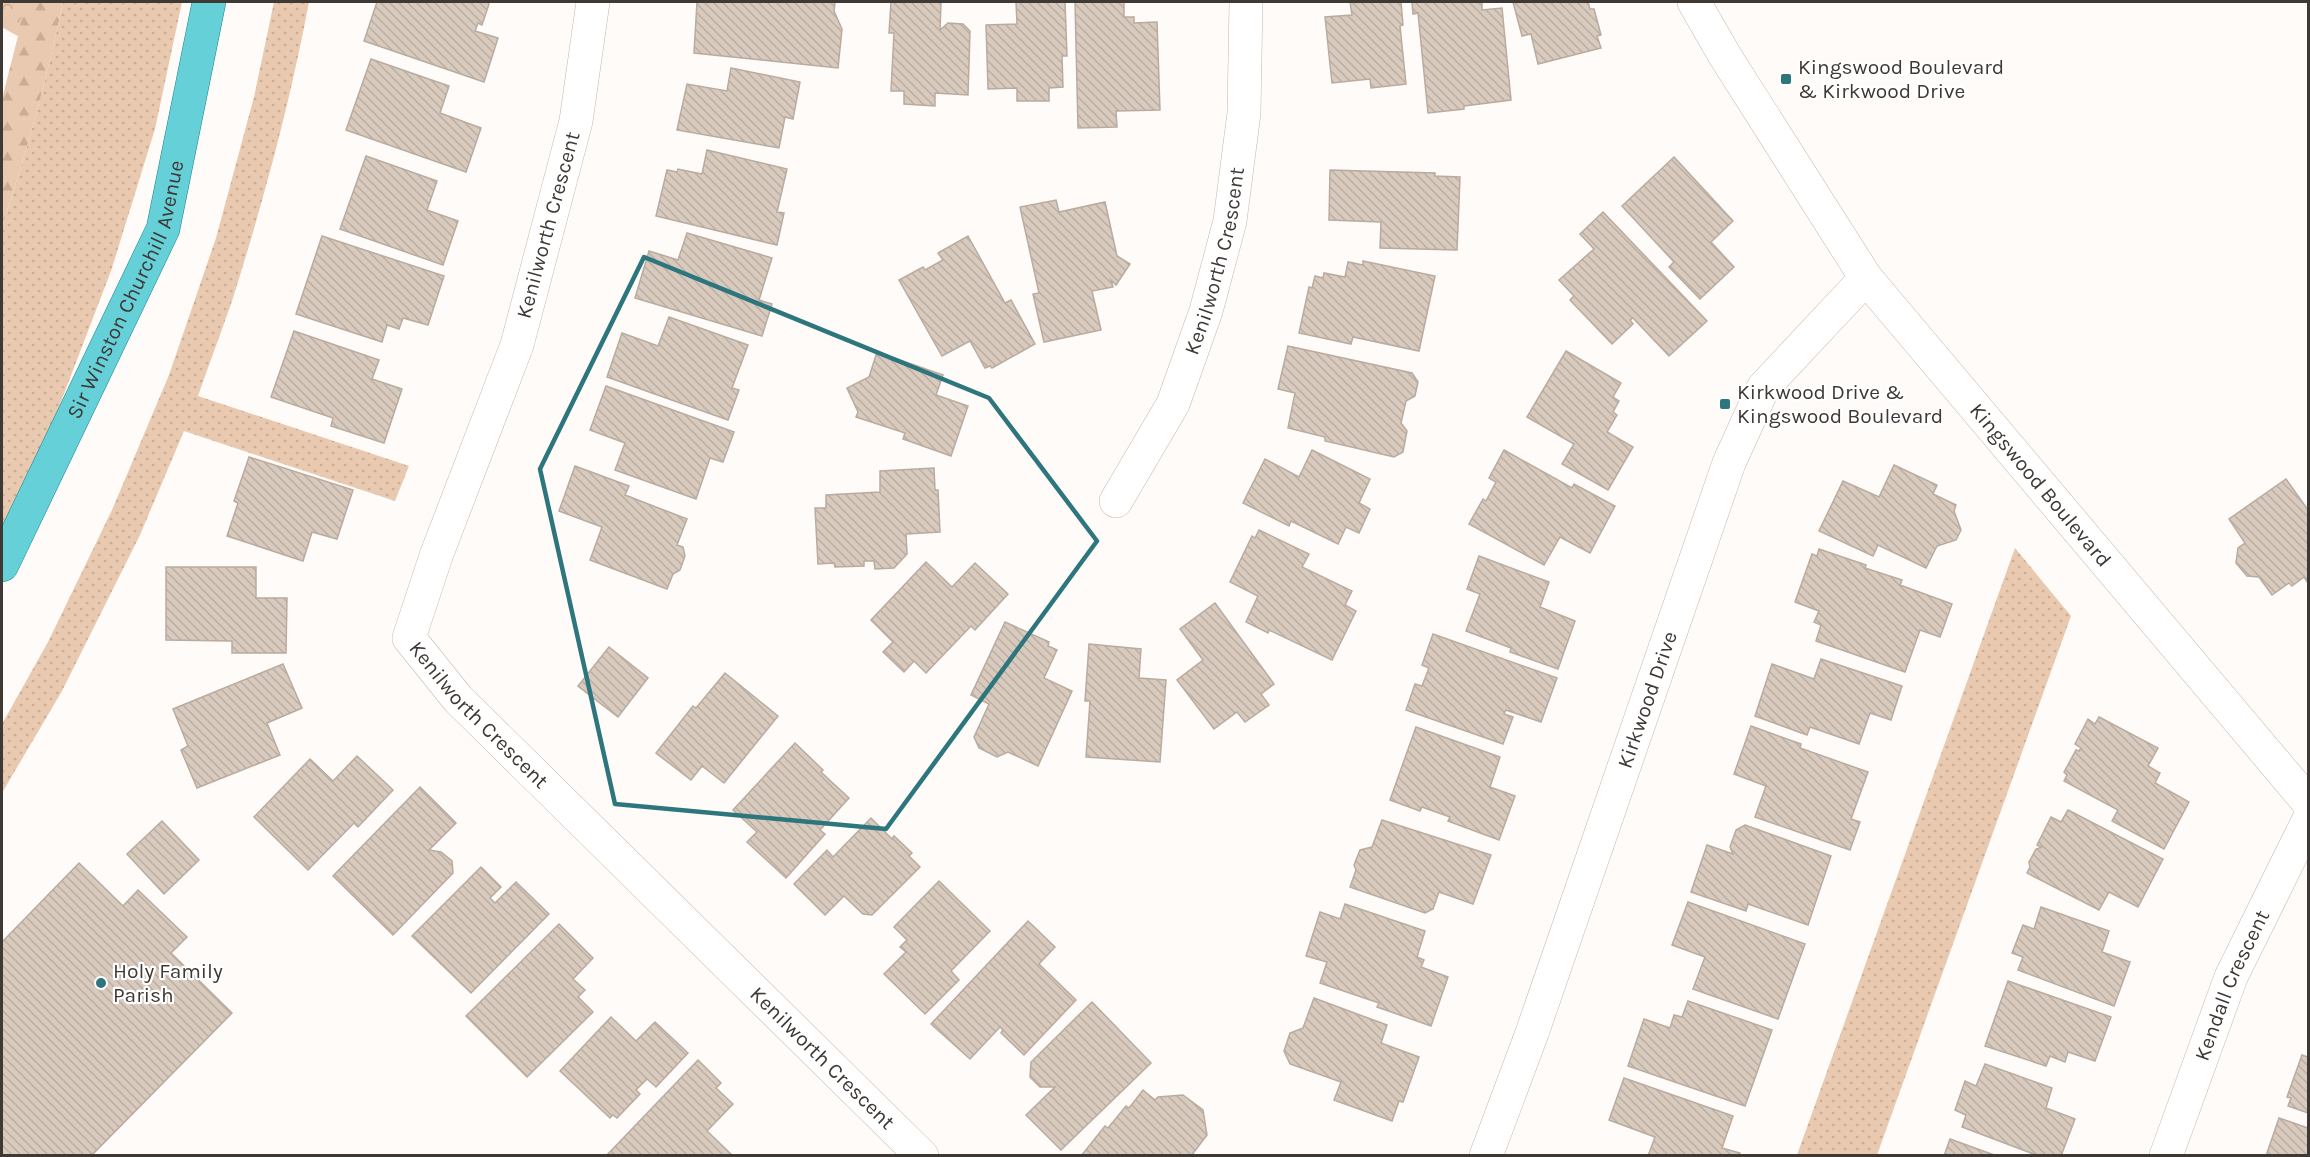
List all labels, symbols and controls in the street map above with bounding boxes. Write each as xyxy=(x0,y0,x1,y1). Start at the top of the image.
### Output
place label: Kingswood Boulevard & Kirkwood Drive xyxy=(1798,55,2004,103)
marker: Kingswood Boulevard & Kirkwood Drive xyxy=(1779,72,1793,86)
street label: Kenilworth Crescent xyxy=(511,129,585,321)
street label: Sir Winston Churchill Avenue xyxy=(62,158,189,423)
street label: Kenilworth Crescent xyxy=(1179,166,1249,358)
place label: Kirkwood Drive & Kingswood Boulevard xyxy=(1737,380,1943,428)
marker: Kirkwood Drive & Kingswood Boulevard xyxy=(1718,397,1732,411)
street label: Kingswood Boulevard xyxy=(1965,398,2116,572)
street label: Kirkwood Drive xyxy=(1612,628,1682,771)
street label: Kenilworth Crescent xyxy=(404,636,553,793)
street label: Kendall Crescent xyxy=(2190,906,2274,1064)
place label: Holy Family Parish xyxy=(113,959,223,1007)
marker: Holy Family Parish xyxy=(94,976,108,990)
street label: Kenilworth Crescent xyxy=(745,982,900,1134)

